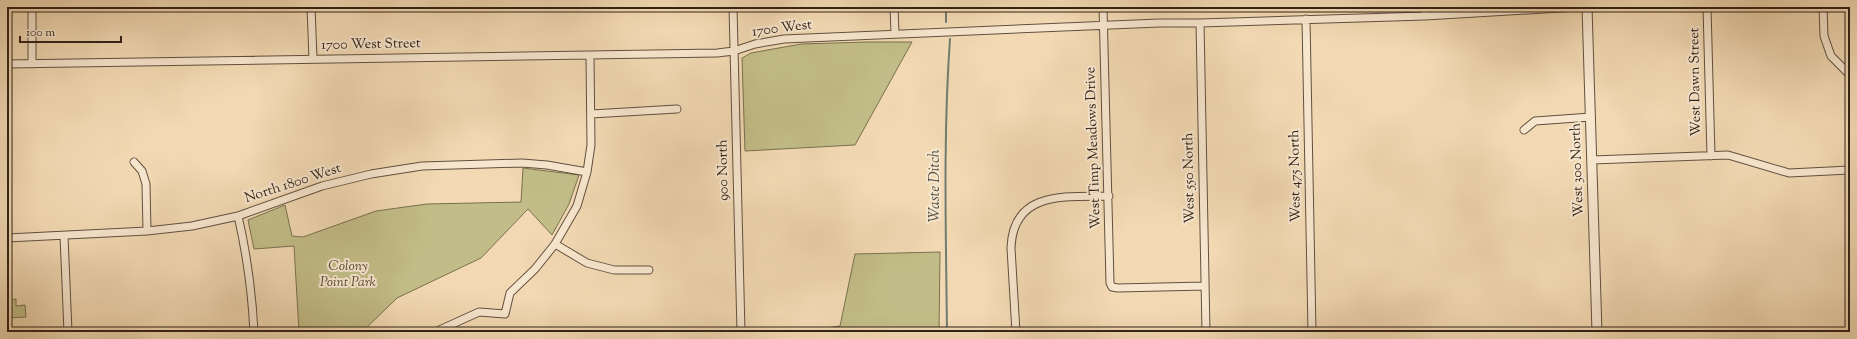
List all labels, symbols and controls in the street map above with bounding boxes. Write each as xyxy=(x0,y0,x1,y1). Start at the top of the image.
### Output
street label: 1700 West xyxy=(751,15,813,43)
scale bar xyxy=(20,18,121,44)
text: 100 m xyxy=(26,24,55,42)
street label: West Dawn Street xyxy=(1685,27,1707,137)
street label: 1700 West Street xyxy=(321,34,421,56)
street label: West Timp Meadows Drive xyxy=(1081,66,1107,230)
street label: West 300 North xyxy=(1566,123,1590,217)
street label: West 475 North xyxy=(1285,129,1307,223)
street label: West 550 North xyxy=(1179,132,1201,224)
street label: 900 North xyxy=(713,139,735,201)
water label: Waste Ditch xyxy=(925,149,946,222)
street label: North 1800 West xyxy=(242,159,344,209)
park label: Colony Point Park xyxy=(320,257,377,293)

